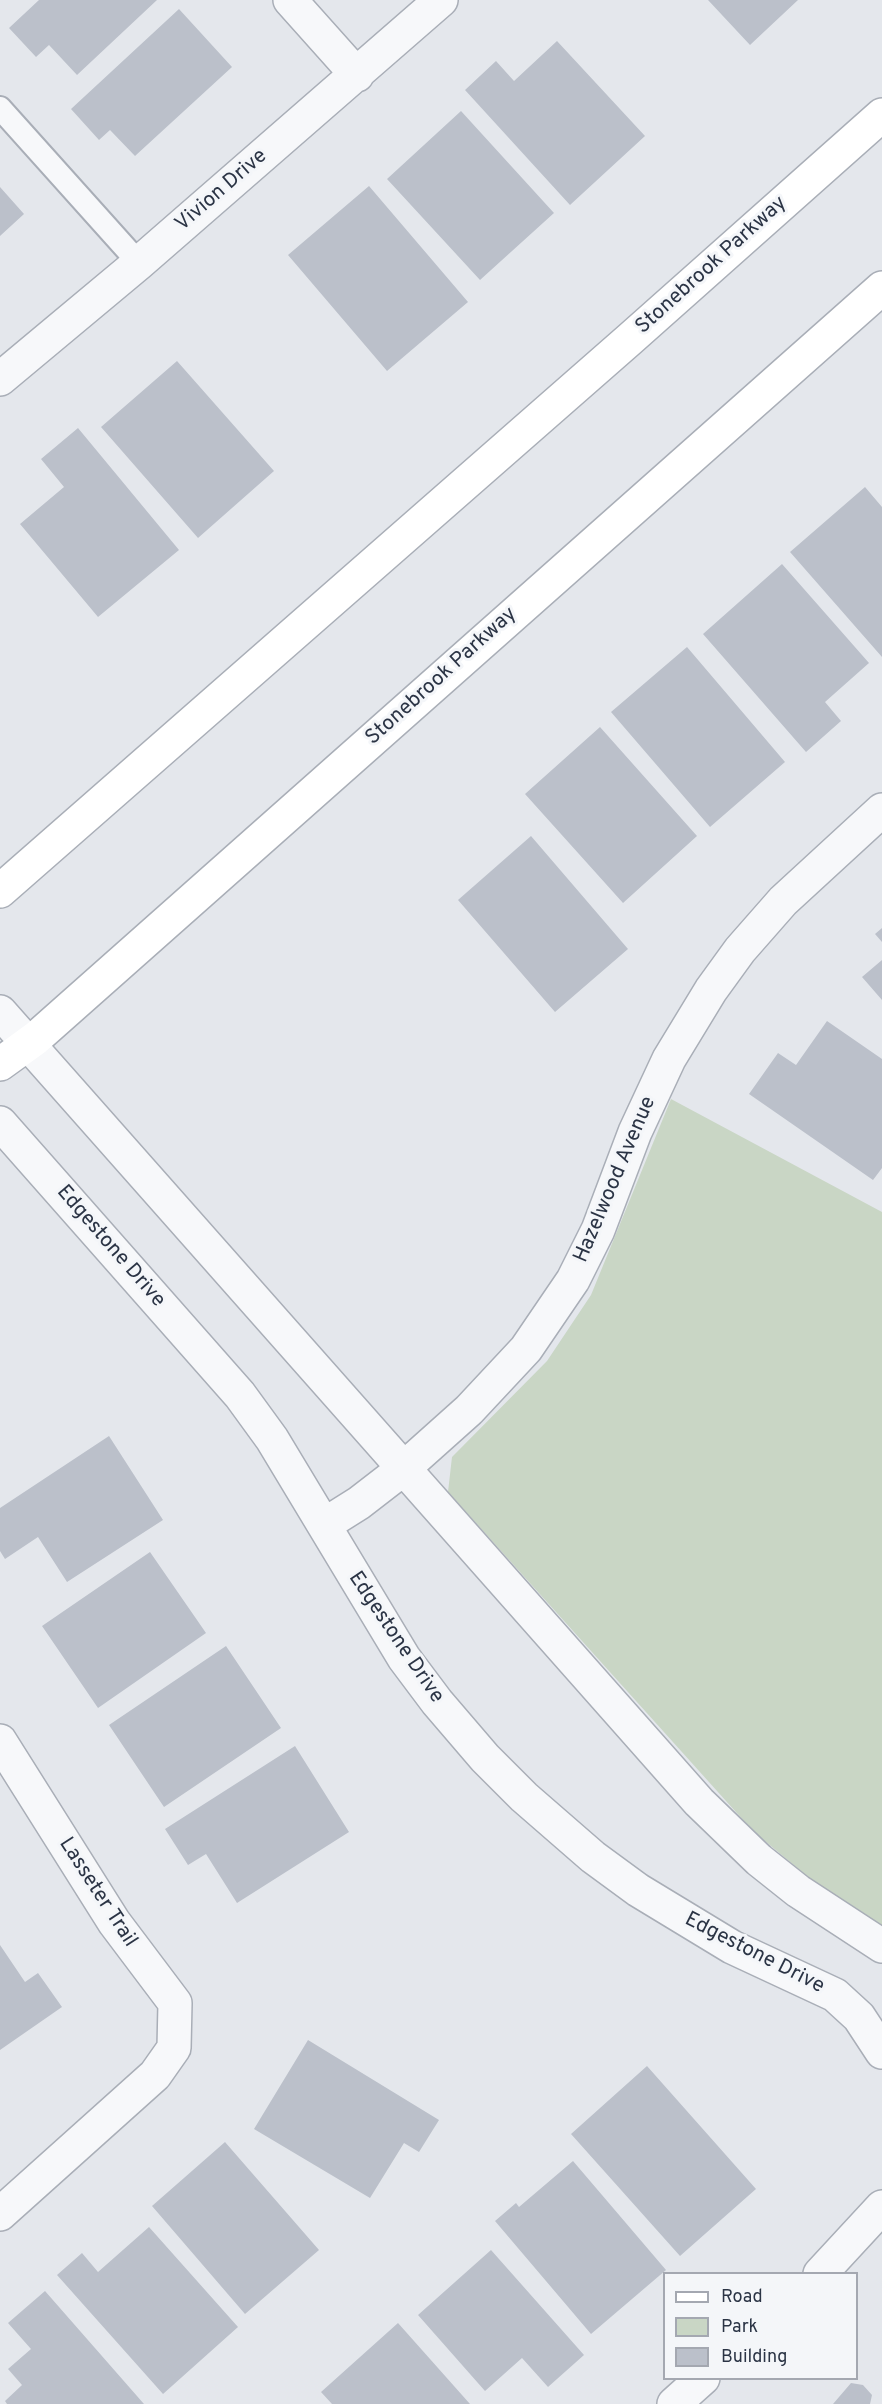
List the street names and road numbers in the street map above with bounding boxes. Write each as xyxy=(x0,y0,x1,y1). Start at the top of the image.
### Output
street label: Vivion Drive xyxy=(171,144,273,238)
street label: Stonebrook Parkway xyxy=(631,192,793,340)
street label: Stonebrook Parkway xyxy=(361,603,523,751)
street label: Hazelwood Avenue xyxy=(570,1093,662,1267)
street label: Edgestone Drive xyxy=(50,1181,170,1313)
street label: Edgestone Drive xyxy=(342,1567,448,1709)
street label: Lasseter Trail xyxy=(52,1833,142,1953)
street label: Edgestone Drive xyxy=(680,1908,828,2000)

